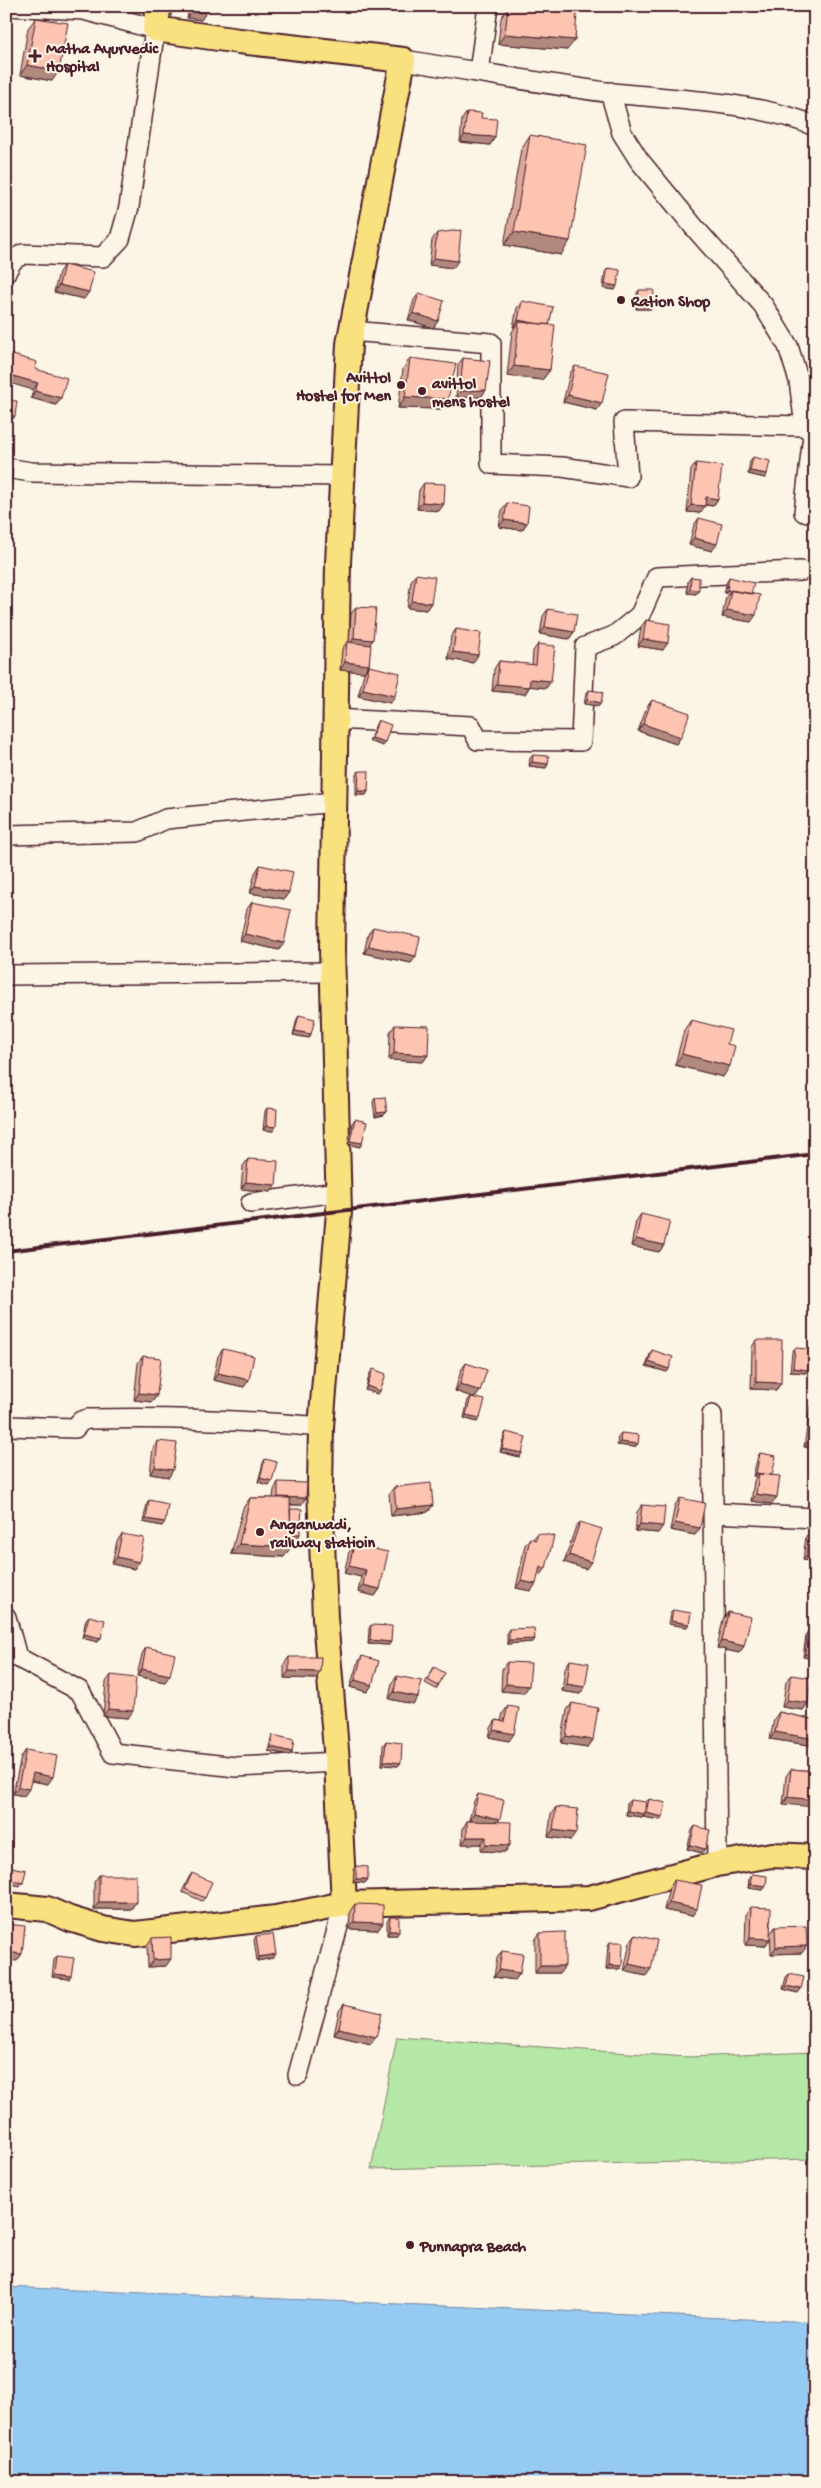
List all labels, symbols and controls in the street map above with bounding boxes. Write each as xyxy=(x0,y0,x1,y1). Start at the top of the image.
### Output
place label: Matha Ayurvedic Hospital xyxy=(46,41,159,78)
marker: Matha Ayurvedic Hospital xyxy=(28,49,42,63)
marker: Ration Shop xyxy=(615,294,627,306)
place label: Ration Shop xyxy=(630,294,710,313)
place label: Avittol Hostel for Men xyxy=(296,370,391,407)
place label: avittol mens hostel xyxy=(431,376,510,413)
marker: Avittol Hostel for Men xyxy=(395,379,407,391)
marker: avittol mens hostel xyxy=(416,385,428,397)
place label: Anganwadi, railway statioin xyxy=(269,1517,376,1554)
marker: Anganwadi, railway statioin xyxy=(254,1526,266,1538)
marker: Punnapra Beach xyxy=(404,2239,416,2251)
place label: Punnapra Beach xyxy=(419,2239,526,2258)

